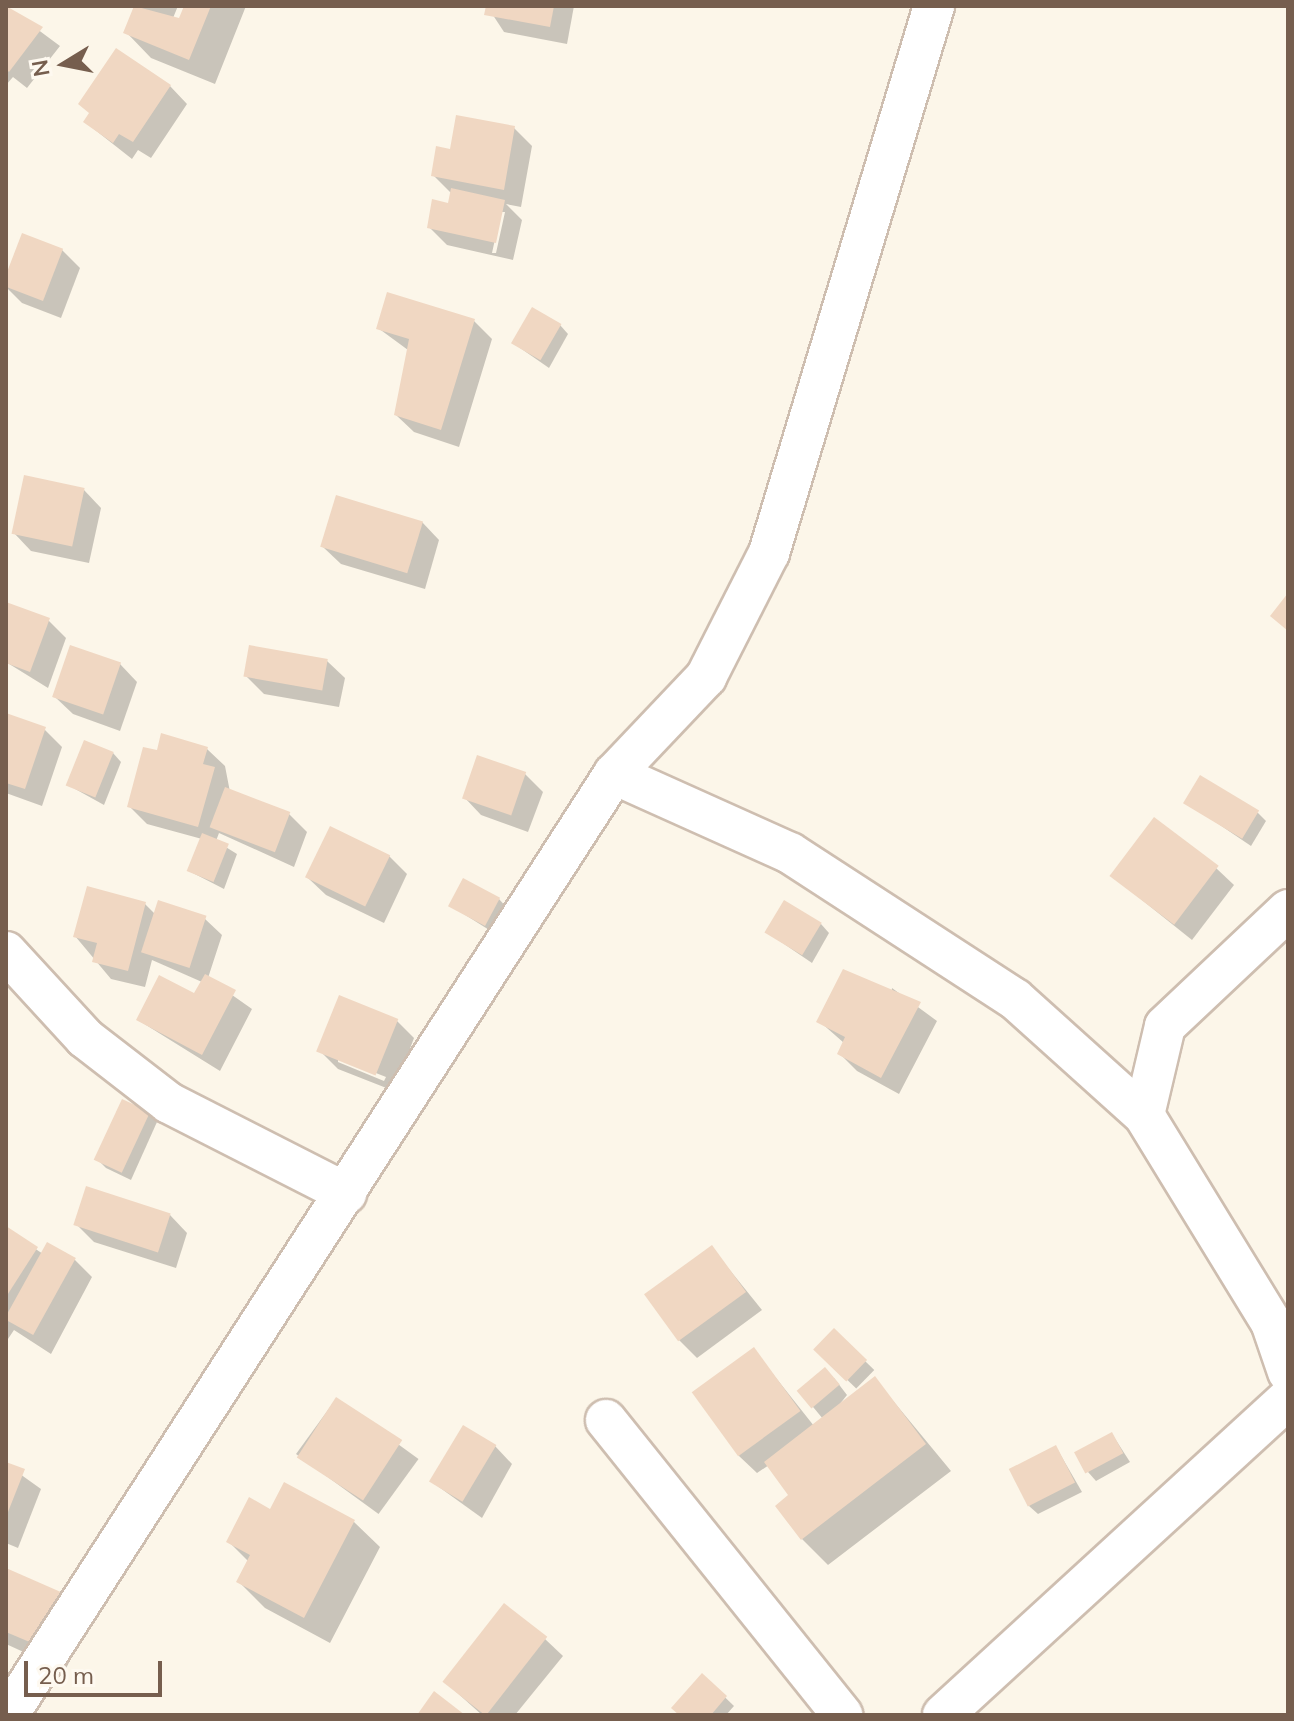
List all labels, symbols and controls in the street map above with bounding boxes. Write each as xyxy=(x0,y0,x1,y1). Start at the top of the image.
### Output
north arrow xyxy=(24,24,104,104)
text: N xyxy=(25,58,56,79)
scale bar xyxy=(28,1645,166,1695)
text: 20 m xyxy=(38,1660,94,1690)

